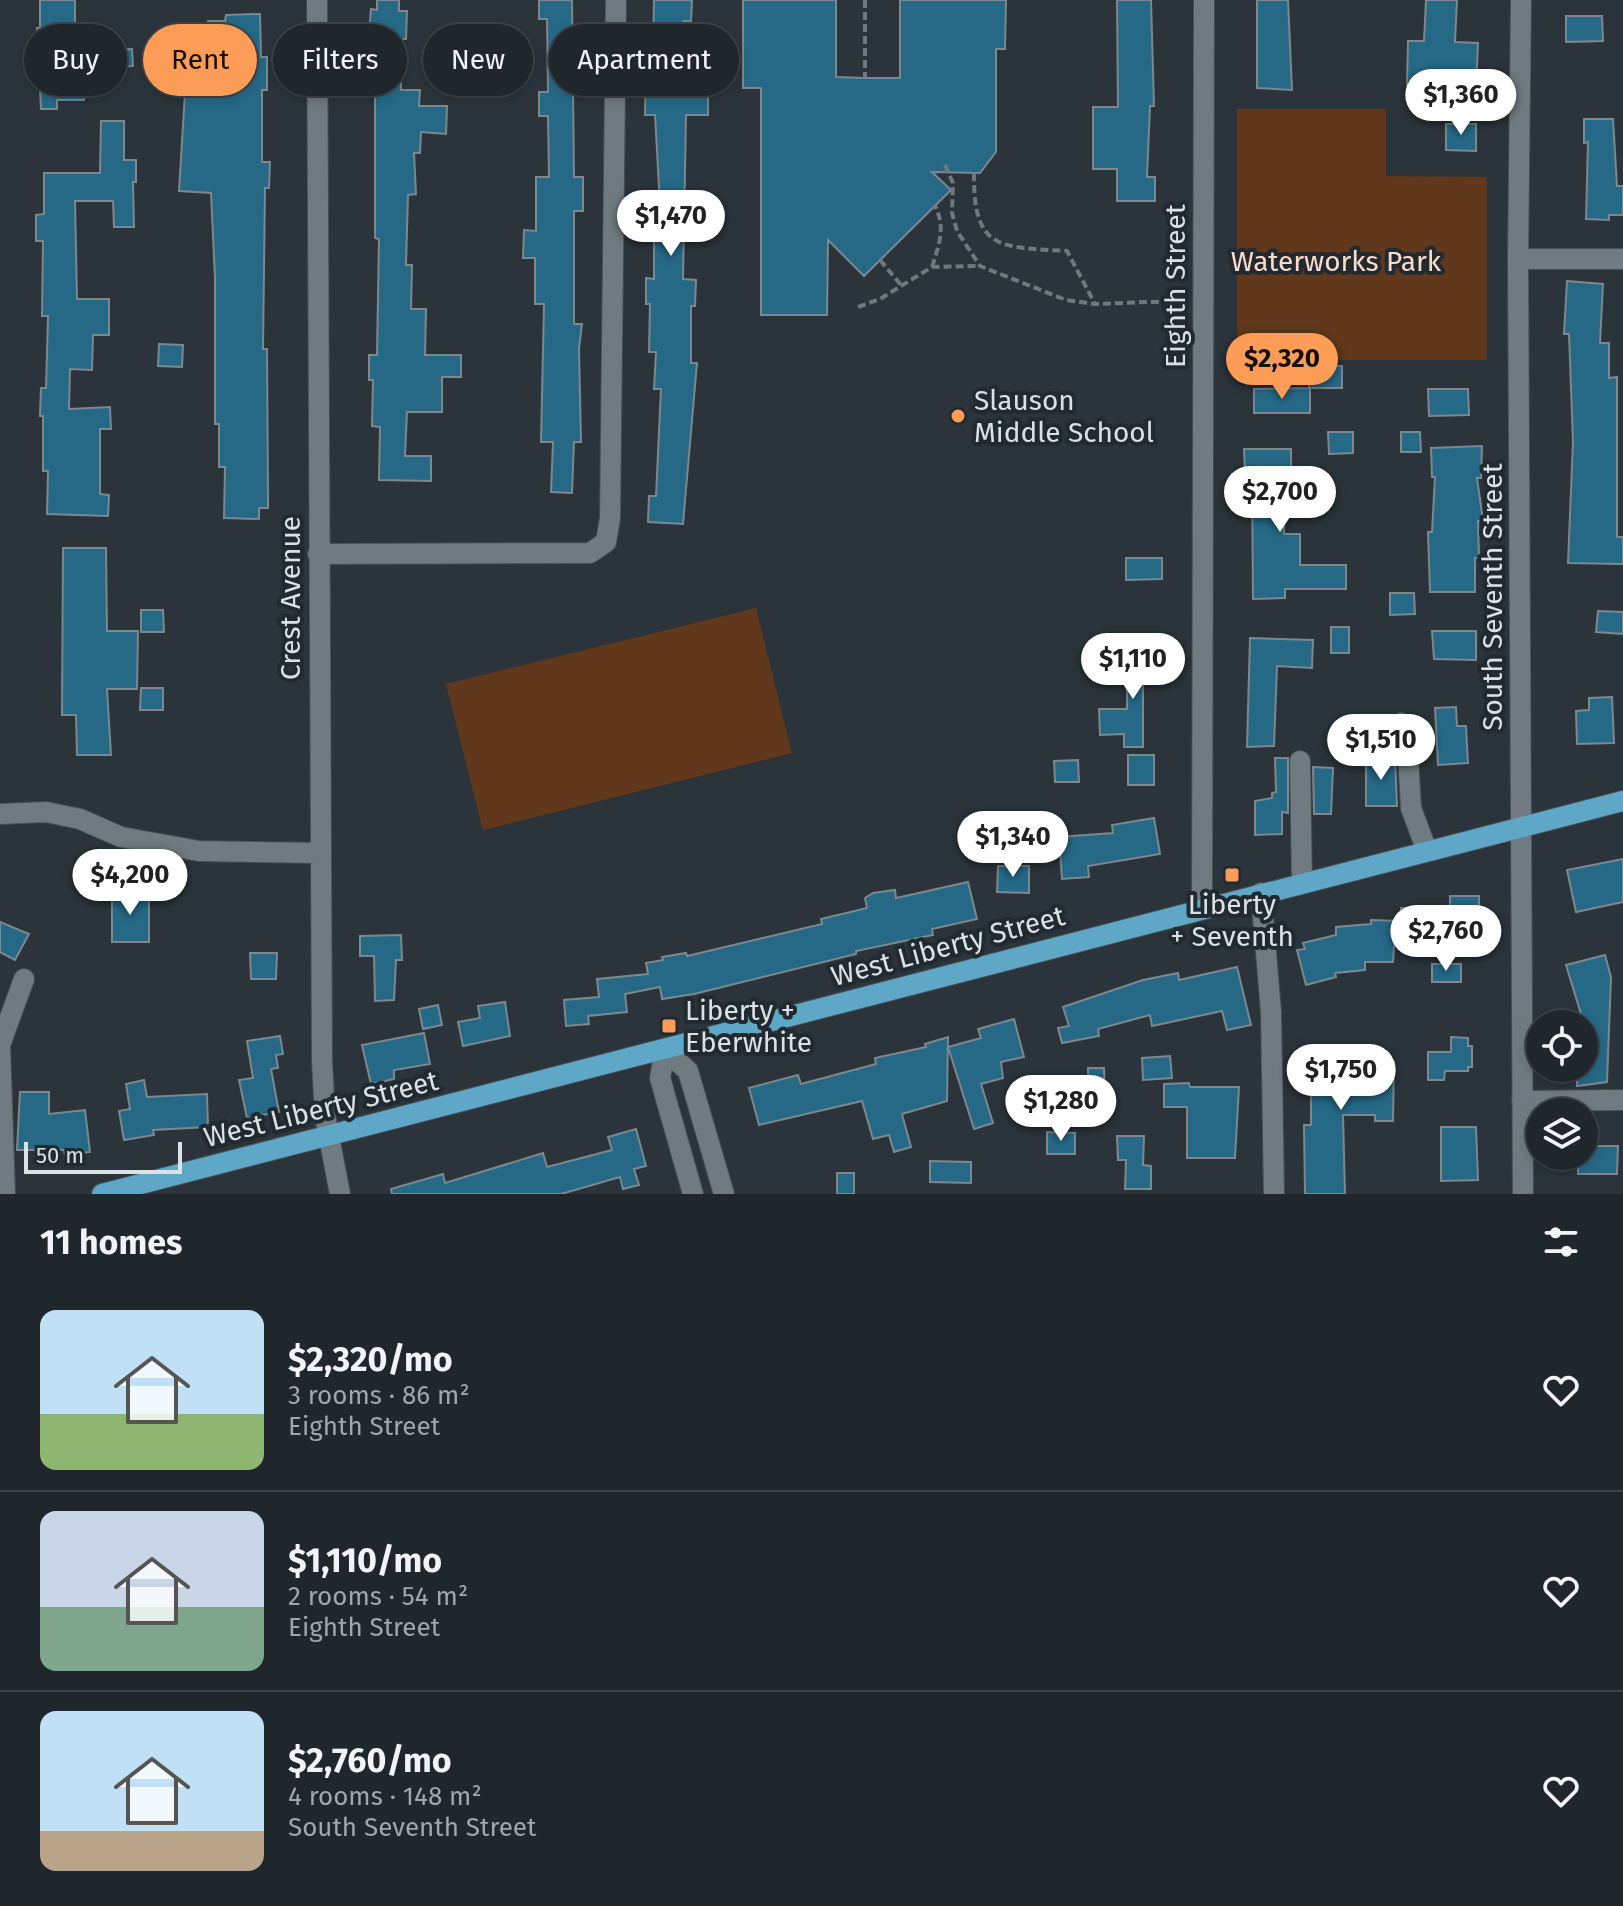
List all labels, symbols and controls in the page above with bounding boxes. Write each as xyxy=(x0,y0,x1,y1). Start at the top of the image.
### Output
chip: Buy xyxy=(24,24,127,96)
chip: Rent xyxy=(143,24,257,96)
chip: Filters xyxy=(273,24,407,96)
chip: New xyxy=(423,24,533,96)
chip: Apartment xyxy=(549,24,739,96)
pin: $1,360 xyxy=(1396,69,1526,137)
text: $1,360 xyxy=(1423,79,1499,110)
pin: $1,470 xyxy=(606,190,736,258)
text: $1,470 xyxy=(635,200,707,231)
street label: Eighth Street xyxy=(1159,203,1192,368)
park label: Waterworks Park xyxy=(1231,245,1442,278)
pin: $2,320 xyxy=(1217,333,1347,401)
text: $2,320 xyxy=(1244,343,1320,374)
place label: Slauson Middle School xyxy=(974,384,1154,449)
marker: Slauson Middle School xyxy=(949,407,967,425)
street label: South Seventh Street xyxy=(1476,462,1509,731)
pin: $2,700 xyxy=(1215,466,1345,534)
text: $2,700 xyxy=(1242,476,1318,507)
street label: Crest Avenue xyxy=(274,516,307,680)
pin: $1,110 xyxy=(1068,633,1198,701)
text: $1,110 xyxy=(1099,643,1167,674)
pin: $1,510 xyxy=(1316,714,1446,782)
text: $1,510 xyxy=(1345,724,1417,755)
pin: $1,340 xyxy=(948,811,1078,879)
text: $1,340 xyxy=(975,821,1051,852)
pin: $4,200 xyxy=(65,849,195,917)
text: $4,200 xyxy=(90,859,170,890)
marker: Liberty + Seventh xyxy=(1223,866,1241,884)
place label: Liberty + Seventh xyxy=(1170,888,1294,953)
street label: West Liberty Street xyxy=(828,899,1069,993)
pin: $2,760 xyxy=(1381,905,1511,973)
text: $2,760 xyxy=(1408,915,1484,946)
place label: Liberty + Eberwhite xyxy=(685,994,812,1059)
map controls xyxy=(1526,1010,1598,1170)
button: locate xyxy=(1526,1010,1598,1082)
marker: Liberty + Eberwhite xyxy=(660,1017,678,1035)
pin: $1,750 xyxy=(1276,1044,1406,1112)
text: $1,750 xyxy=(1305,1054,1377,1085)
street label: West Liberty Street xyxy=(200,1064,442,1154)
pin: $1,280 xyxy=(996,1075,1126,1143)
text: $1,280 xyxy=(1023,1085,1099,1116)
button: layers xyxy=(1526,1098,1598,1170)
scale bar xyxy=(24,1138,182,1174)
text: 50 m xyxy=(36,1142,84,1169)
icon: filters xyxy=(1539,1220,1583,1264)
text: 11 homes xyxy=(40,1222,182,1263)
text: $2,320/mo xyxy=(288,1339,453,1380)
icon: home xyxy=(104,1342,200,1438)
icon: heart xyxy=(1539,1368,1583,1412)
text: 3 rooms · 86 m² xyxy=(288,1380,470,1411)
text: Eighth Street xyxy=(288,1411,440,1442)
text: $1,110/mo xyxy=(288,1540,442,1581)
icon: home xyxy=(104,1543,200,1639)
icon: heart xyxy=(1539,1569,1583,1613)
text: 2 rooms · 54 m² xyxy=(288,1581,468,1612)
text: Eighth Street xyxy=(288,1612,440,1643)
text: $2,760/mo xyxy=(288,1740,452,1781)
icon: home xyxy=(104,1743,200,1839)
icon: heart xyxy=(1539,1769,1583,1813)
text: 4 rooms · 148 m² xyxy=(288,1781,482,1812)
text: South Seventh Street xyxy=(288,1812,536,1843)

